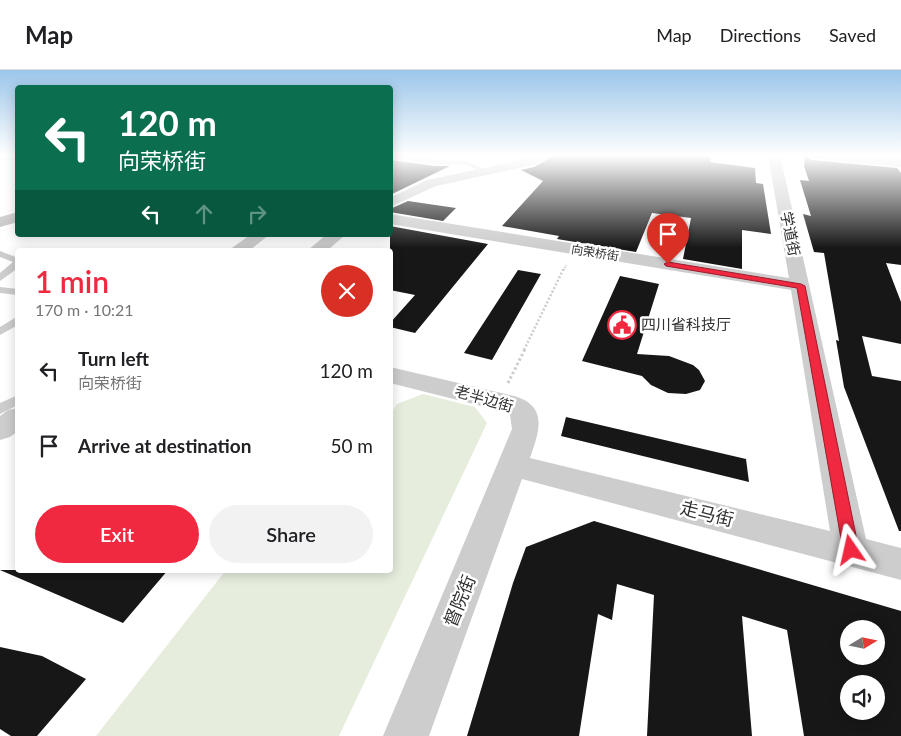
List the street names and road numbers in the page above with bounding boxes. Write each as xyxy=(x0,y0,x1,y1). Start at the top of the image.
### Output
street label: 学道街 xyxy=(778,210,804,258)
street label: 向荣桥街 xyxy=(570,241,620,264)
street label: 老半边街 xyxy=(453,381,516,415)
street label: 走马街 xyxy=(678,496,736,530)
street label: 督院街 xyxy=(439,571,479,630)

